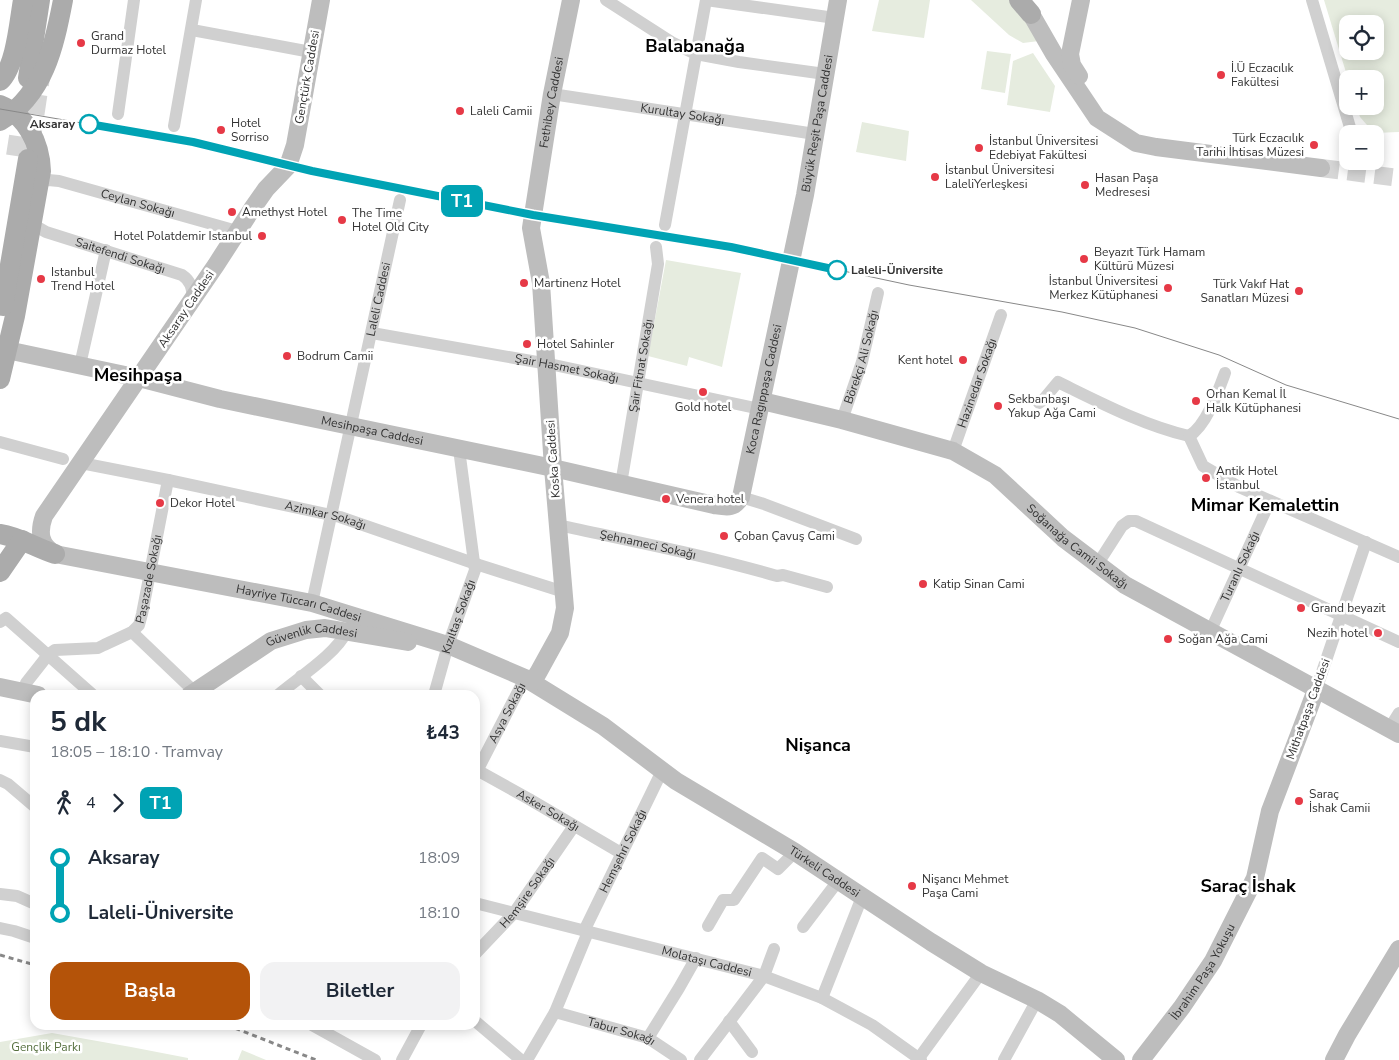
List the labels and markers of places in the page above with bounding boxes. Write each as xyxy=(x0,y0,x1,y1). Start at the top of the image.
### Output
place label: Grand Durmaz Hotel xyxy=(91,28,166,58)
marker: Grand Durmaz Hotel xyxy=(75,37,87,49)
place label: İ.Ü Eczacılık Fakültesi xyxy=(1231,60,1294,90)
marker: İ.Ü Eczacılık Fakültesi xyxy=(1215,69,1227,81)
place label: Laleli Camii xyxy=(470,103,532,119)
marker: Laleli Camii xyxy=(454,105,466,117)
marker: Aksaray xyxy=(79,114,99,134)
place label: Hotel Sorriso xyxy=(231,115,269,145)
place label: Aksaray xyxy=(30,116,76,132)
marker: Hotel Sorriso xyxy=(215,124,227,136)
place label: Türk Eczacılık Tarihi İhtisas Müzesi xyxy=(1196,130,1305,160)
place label: İstanbul Üniversitesi Edebiyat Fakültesi xyxy=(989,133,1098,163)
marker: Türk Eczacılık Tarihi İhtisas Müzesi xyxy=(1308,139,1320,151)
marker: İstanbul Üniversitesi Edebiyat Fakültesi xyxy=(973,142,985,154)
place label: İstanbul Üniversitesi LaleliYerleşkesi xyxy=(945,162,1054,192)
place label: Hasan Paşa Medresesi xyxy=(1095,170,1158,200)
marker: İstanbul Üniversitesi LaleliYerleşkesi xyxy=(929,171,941,183)
marker: Hasan Paşa Medresesi xyxy=(1079,179,1091,191)
place label: Amethyst Hotel xyxy=(242,204,328,220)
place label: The Time Hotel Old City xyxy=(352,205,430,235)
marker: Amethyst Hotel xyxy=(226,206,238,218)
marker: The Time Hotel Old City xyxy=(336,214,348,226)
place label: Hotel Polatdemir Istanbul xyxy=(114,228,252,244)
marker: Hotel Polatdemir Istanbul xyxy=(256,230,268,242)
place label: Beyazıt Türk Hamam Kültürü Müzesi xyxy=(1094,244,1205,274)
marker: Beyazıt Türk Hamam Kültürü Müzesi xyxy=(1078,253,1090,265)
marker: Laleli-Üniversite xyxy=(827,260,847,280)
place label: Laleli-Üniversite xyxy=(851,262,943,278)
place label: Istanbul Trend Hotel xyxy=(51,264,115,294)
marker: Istanbul Trend Hotel xyxy=(35,273,47,285)
place label: İstanbul Üniversitesi Merkez Kütüphanesi xyxy=(1049,273,1158,303)
place label: Martinenz Hotel xyxy=(534,275,621,291)
place label: Türk Vakıf Hat Sanatları Müzesi xyxy=(1200,276,1290,306)
marker: Martinenz Hotel xyxy=(518,277,530,289)
marker: İstanbul Üniversitesi Merkez Kütüphanesi xyxy=(1162,282,1174,294)
marker: Türk Vakıf Hat Sanatları Müzesi xyxy=(1293,285,1305,297)
place label: Hotel Sahinler xyxy=(537,336,615,352)
marker: Hotel Sahinler xyxy=(521,338,533,350)
place label: Bodrum Camii xyxy=(297,348,373,364)
marker: Bodrum Camii xyxy=(281,350,293,362)
place label: Kent hotel xyxy=(898,352,953,368)
marker: Kent hotel xyxy=(957,354,969,366)
marker: Gold hotel xyxy=(697,386,709,398)
place label: Orhan Kemal İl Halk Kütüphanesi xyxy=(1206,386,1301,416)
place label: Sekbanbaşı Yakup Ağa Cami xyxy=(1007,391,1096,421)
marker: Orhan Kemal İl Halk Kütüphanesi xyxy=(1190,395,1202,407)
place label: Gold hotel xyxy=(675,399,732,415)
marker: Sekbanbaşı Yakup Ağa Cami xyxy=(992,400,1004,412)
place label: Antik Hotel İstanbul xyxy=(1216,463,1278,493)
marker: Antik Hotel İstanbul xyxy=(1200,472,1212,484)
place label: Venera hotel xyxy=(675,491,745,507)
marker: Venera hotel xyxy=(660,493,672,505)
place label: Dekor Hotel xyxy=(170,495,235,511)
marker: Dekor Hotel xyxy=(154,497,166,509)
place label: Çoban Çavuş Cami xyxy=(734,528,835,544)
marker: Çoban Çavuş Cami xyxy=(718,530,730,542)
place label: Katip Sinan Cami xyxy=(933,576,1024,592)
marker: Katip Sinan Cami xyxy=(917,578,929,590)
place label: Grand beyazit xyxy=(1311,600,1386,616)
marker: Grand beyazit xyxy=(1295,602,1307,614)
place label: Nezih hotel xyxy=(1307,625,1368,641)
marker: Nezih hotel xyxy=(1372,627,1384,639)
place label: Soğan Ağa Cami xyxy=(1178,631,1268,647)
marker: Soğan Ağa Cami xyxy=(1162,633,1174,645)
place label: Saraç İshak Camii xyxy=(1309,786,1370,816)
marker: Saraç İshak Camii xyxy=(1293,795,1305,807)
place label: Nişancı Mehmet Paşa Cami xyxy=(922,871,1009,901)
marker: Nişancı Mehmet Paşa Cami xyxy=(906,880,918,892)

